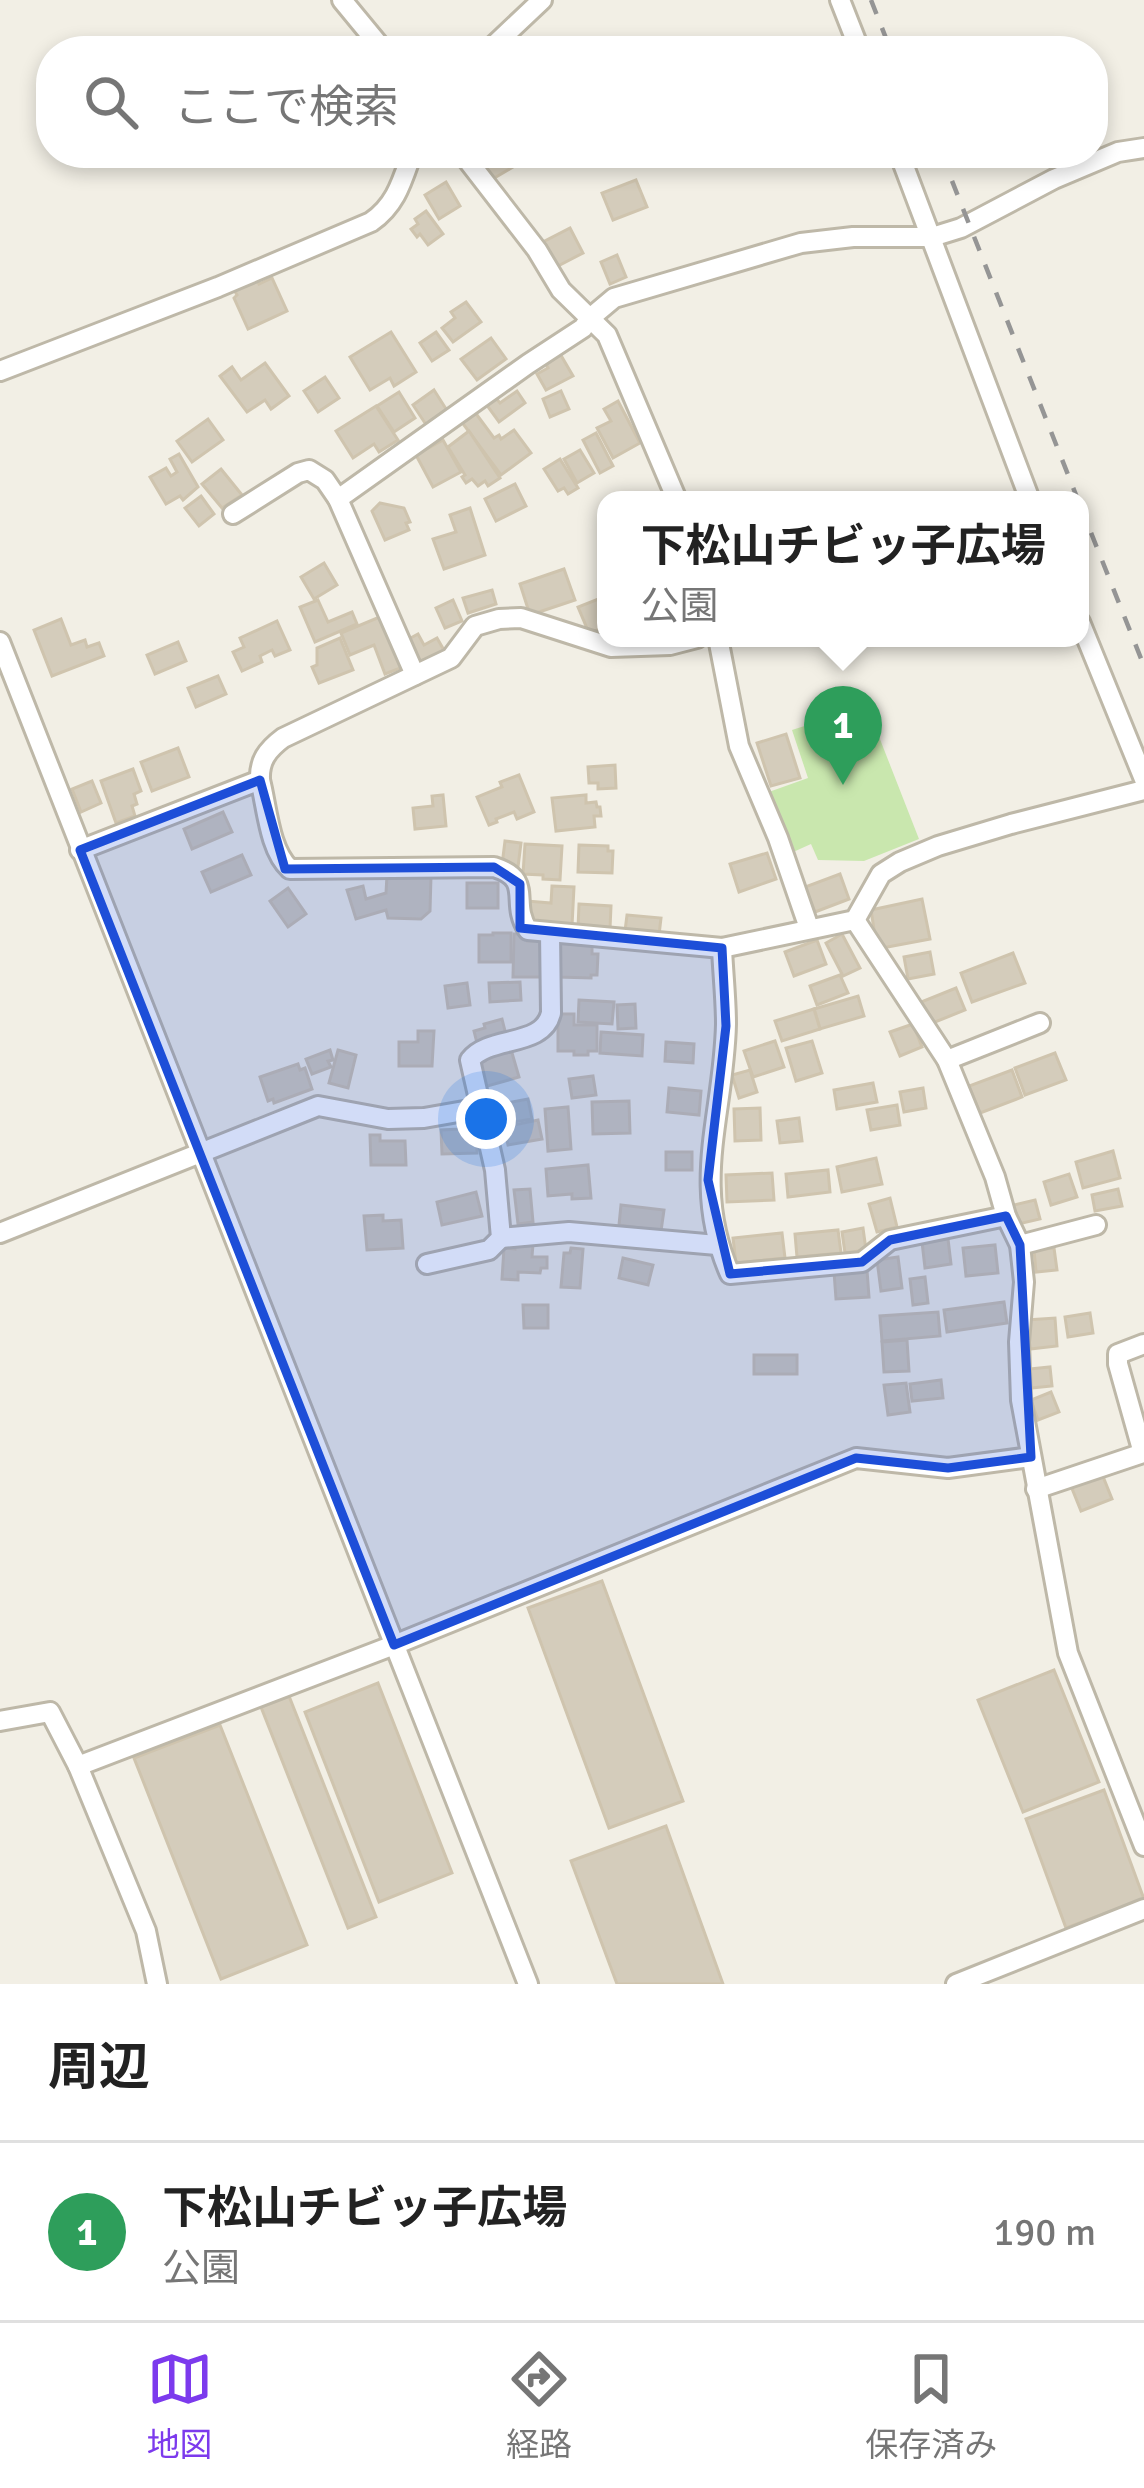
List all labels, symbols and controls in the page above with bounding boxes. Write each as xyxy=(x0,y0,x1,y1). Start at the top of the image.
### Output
search box xyxy=(36,36,1108,168)
icon: search xyxy=(78,69,144,135)
text: ここで検索 xyxy=(174,80,399,135)
popup xyxy=(597,491,1089,647)
text: 下松山チビッ子広場 xyxy=(640,519,1046,574)
text: 公園 xyxy=(640,582,719,630)
pin: 1 xyxy=(804,686,882,785)
your location xyxy=(456,1089,516,1149)
text: 周辺 xyxy=(48,2036,150,2099)
text: 下松山チビッ子広場 xyxy=(162,2181,567,2236)
text: 1 xyxy=(76,2208,98,2256)
text: 190 m xyxy=(993,2208,1096,2256)
text: 公園 xyxy=(162,2244,240,2292)
tab: 地図 xyxy=(147,2346,213,2466)
tab: 経路 xyxy=(506,2346,572,2466)
tab: 保存済み xyxy=(865,2346,997,2466)

